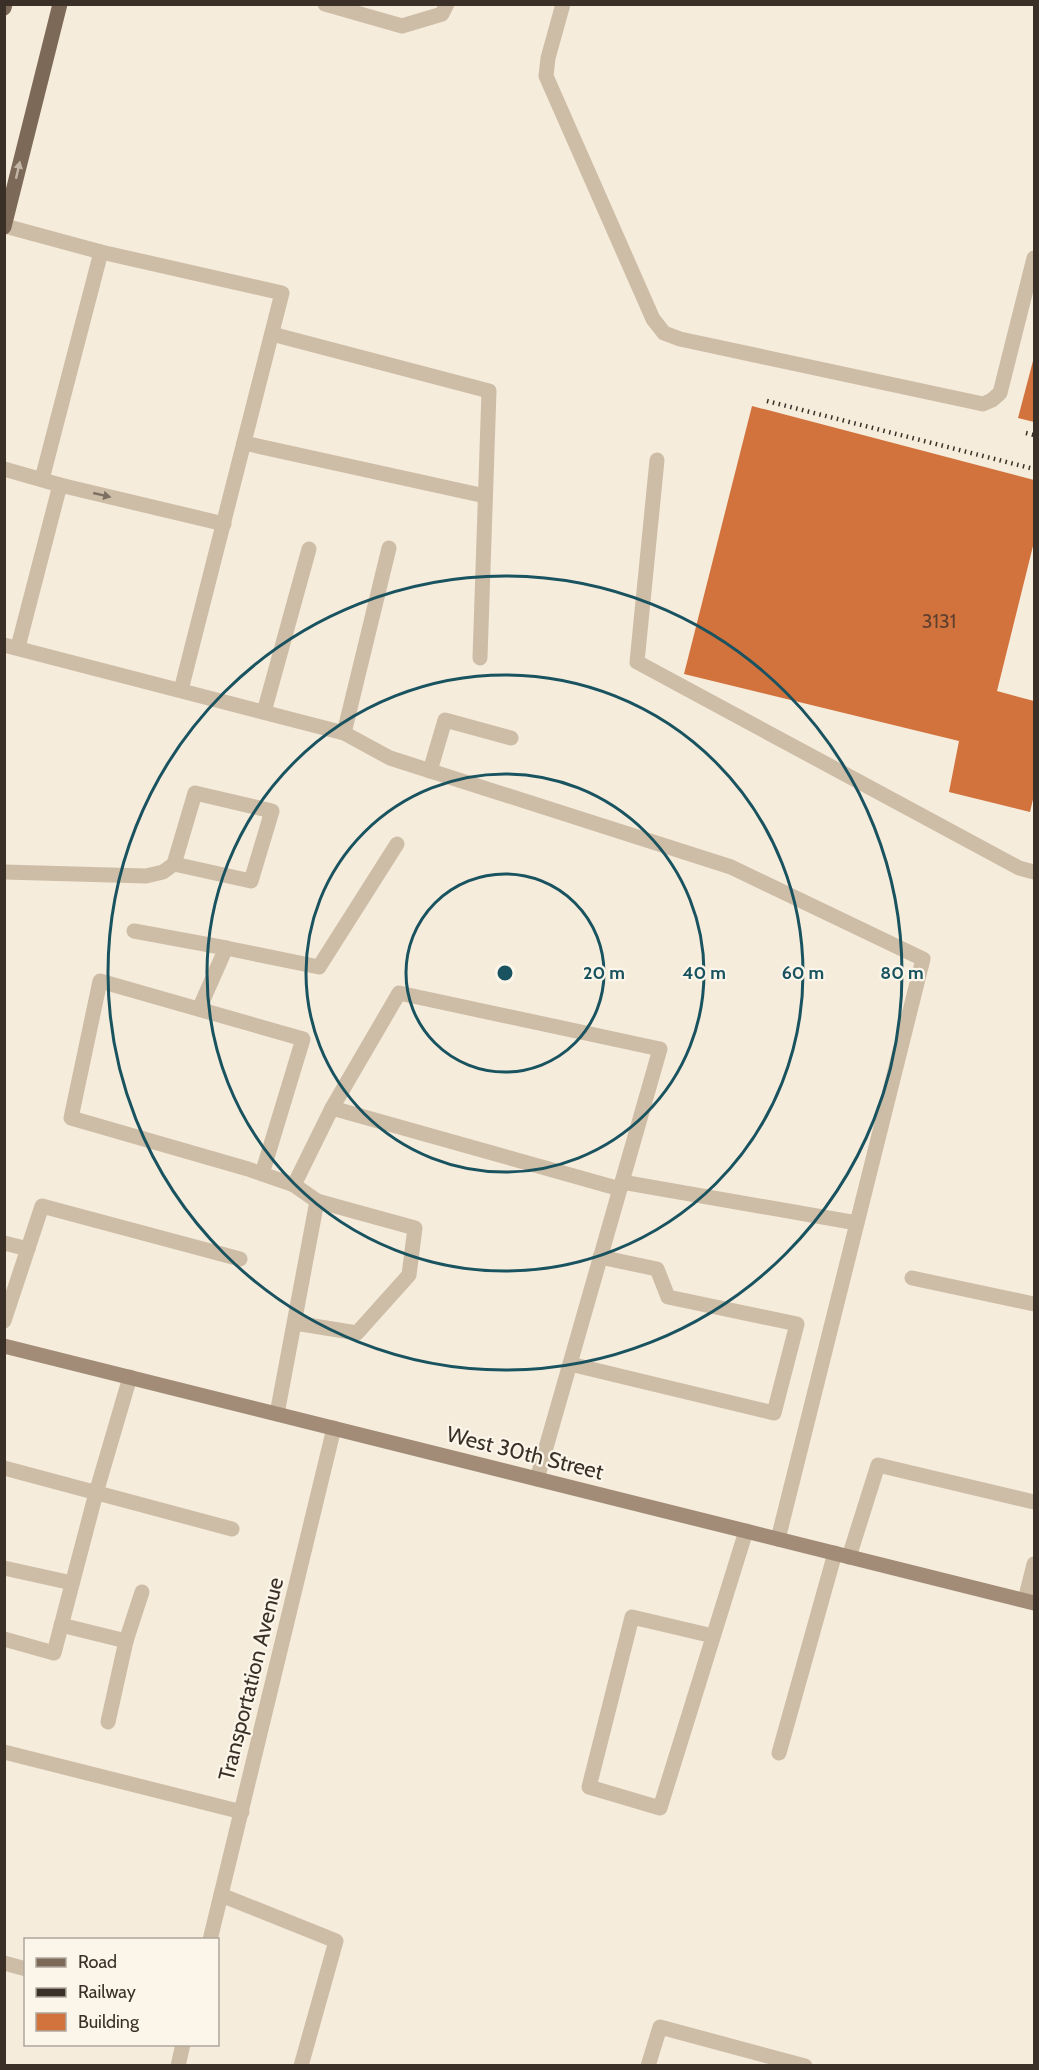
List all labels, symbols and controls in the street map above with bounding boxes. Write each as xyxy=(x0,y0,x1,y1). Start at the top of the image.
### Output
one-way arrow xyxy=(14,161,24,180)
one-way arrow xyxy=(92,491,111,500)
house number: 3131 xyxy=(922,609,956,633)
text: 20 m xyxy=(583,962,625,984)
text: 40 m xyxy=(682,962,726,984)
text: 60 m xyxy=(782,962,824,984)
text: 80 m xyxy=(880,962,924,984)
centre of rings xyxy=(495,963,515,983)
street label: West 30th Street xyxy=(444,1420,607,1486)
street label: Transportation Avenue xyxy=(213,1574,289,1784)
legend xyxy=(24,1938,219,2046)
text: Road xyxy=(78,1951,117,1973)
text: Railway xyxy=(78,1981,136,2003)
text: Building xyxy=(78,2011,140,2033)

